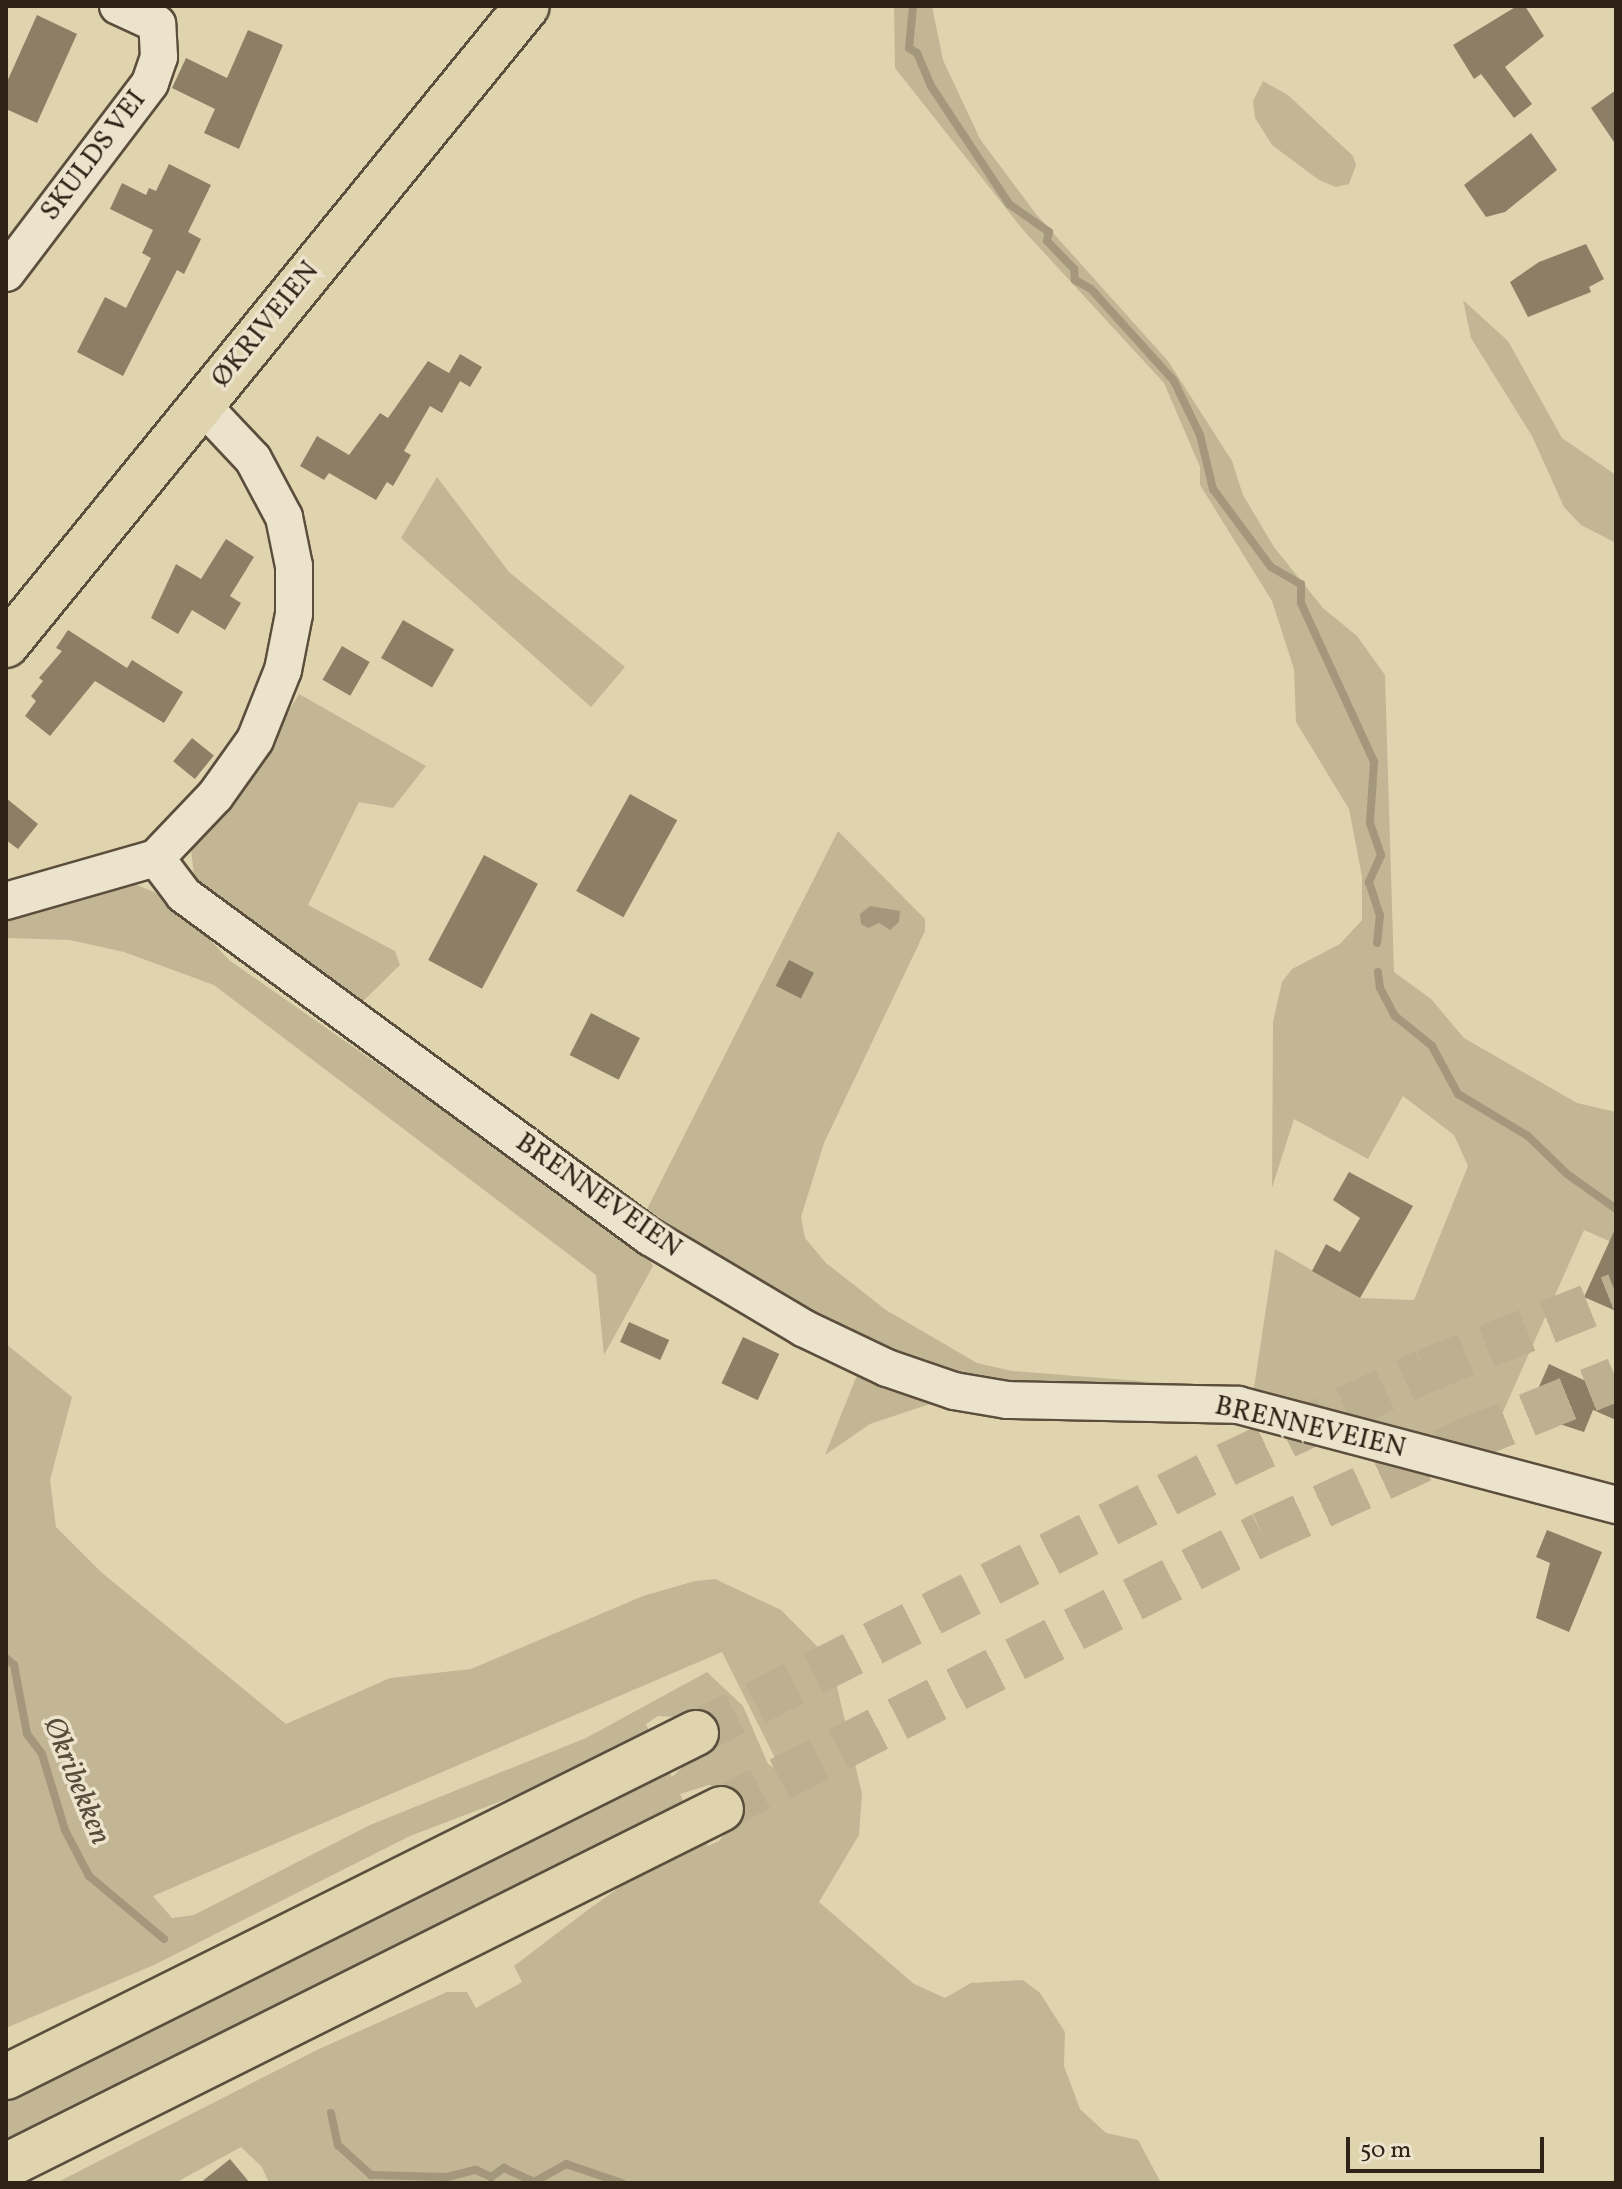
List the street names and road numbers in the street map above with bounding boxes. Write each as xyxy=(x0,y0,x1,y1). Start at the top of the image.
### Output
street label: SKULDS VEI xyxy=(34,84,154,228)
street label: ØKRIVEIEN xyxy=(205,255,327,395)
street label: BRENNEVEIEN xyxy=(509,1126,687,1266)
street label: BRENNEVEIEN xyxy=(1211,1390,1409,1466)

